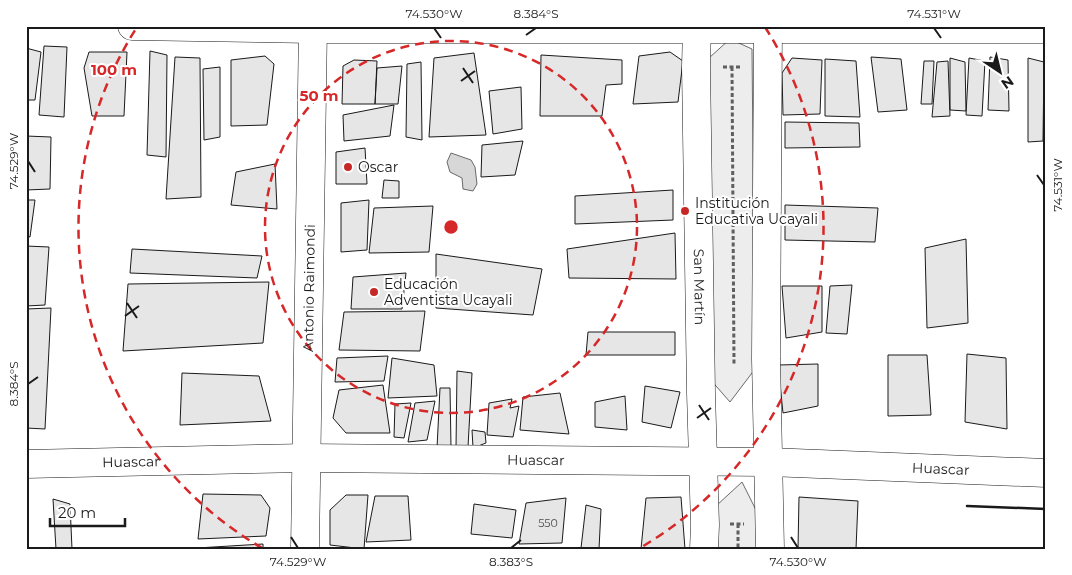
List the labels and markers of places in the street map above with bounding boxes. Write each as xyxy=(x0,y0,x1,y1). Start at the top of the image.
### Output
place label: Oscar xyxy=(358,158,399,176)
marker: Oscar xyxy=(342,161,354,173)
place label: Institución Educativa Ucayali xyxy=(695,194,818,228)
marker: Institución Educativa Ucayali xyxy=(679,205,691,217)
centre of rings xyxy=(442,218,460,236)
place label: Educación Adventista Ucayali xyxy=(384,275,512,309)
marker: Educación Adventista Ucayali xyxy=(368,286,380,298)

